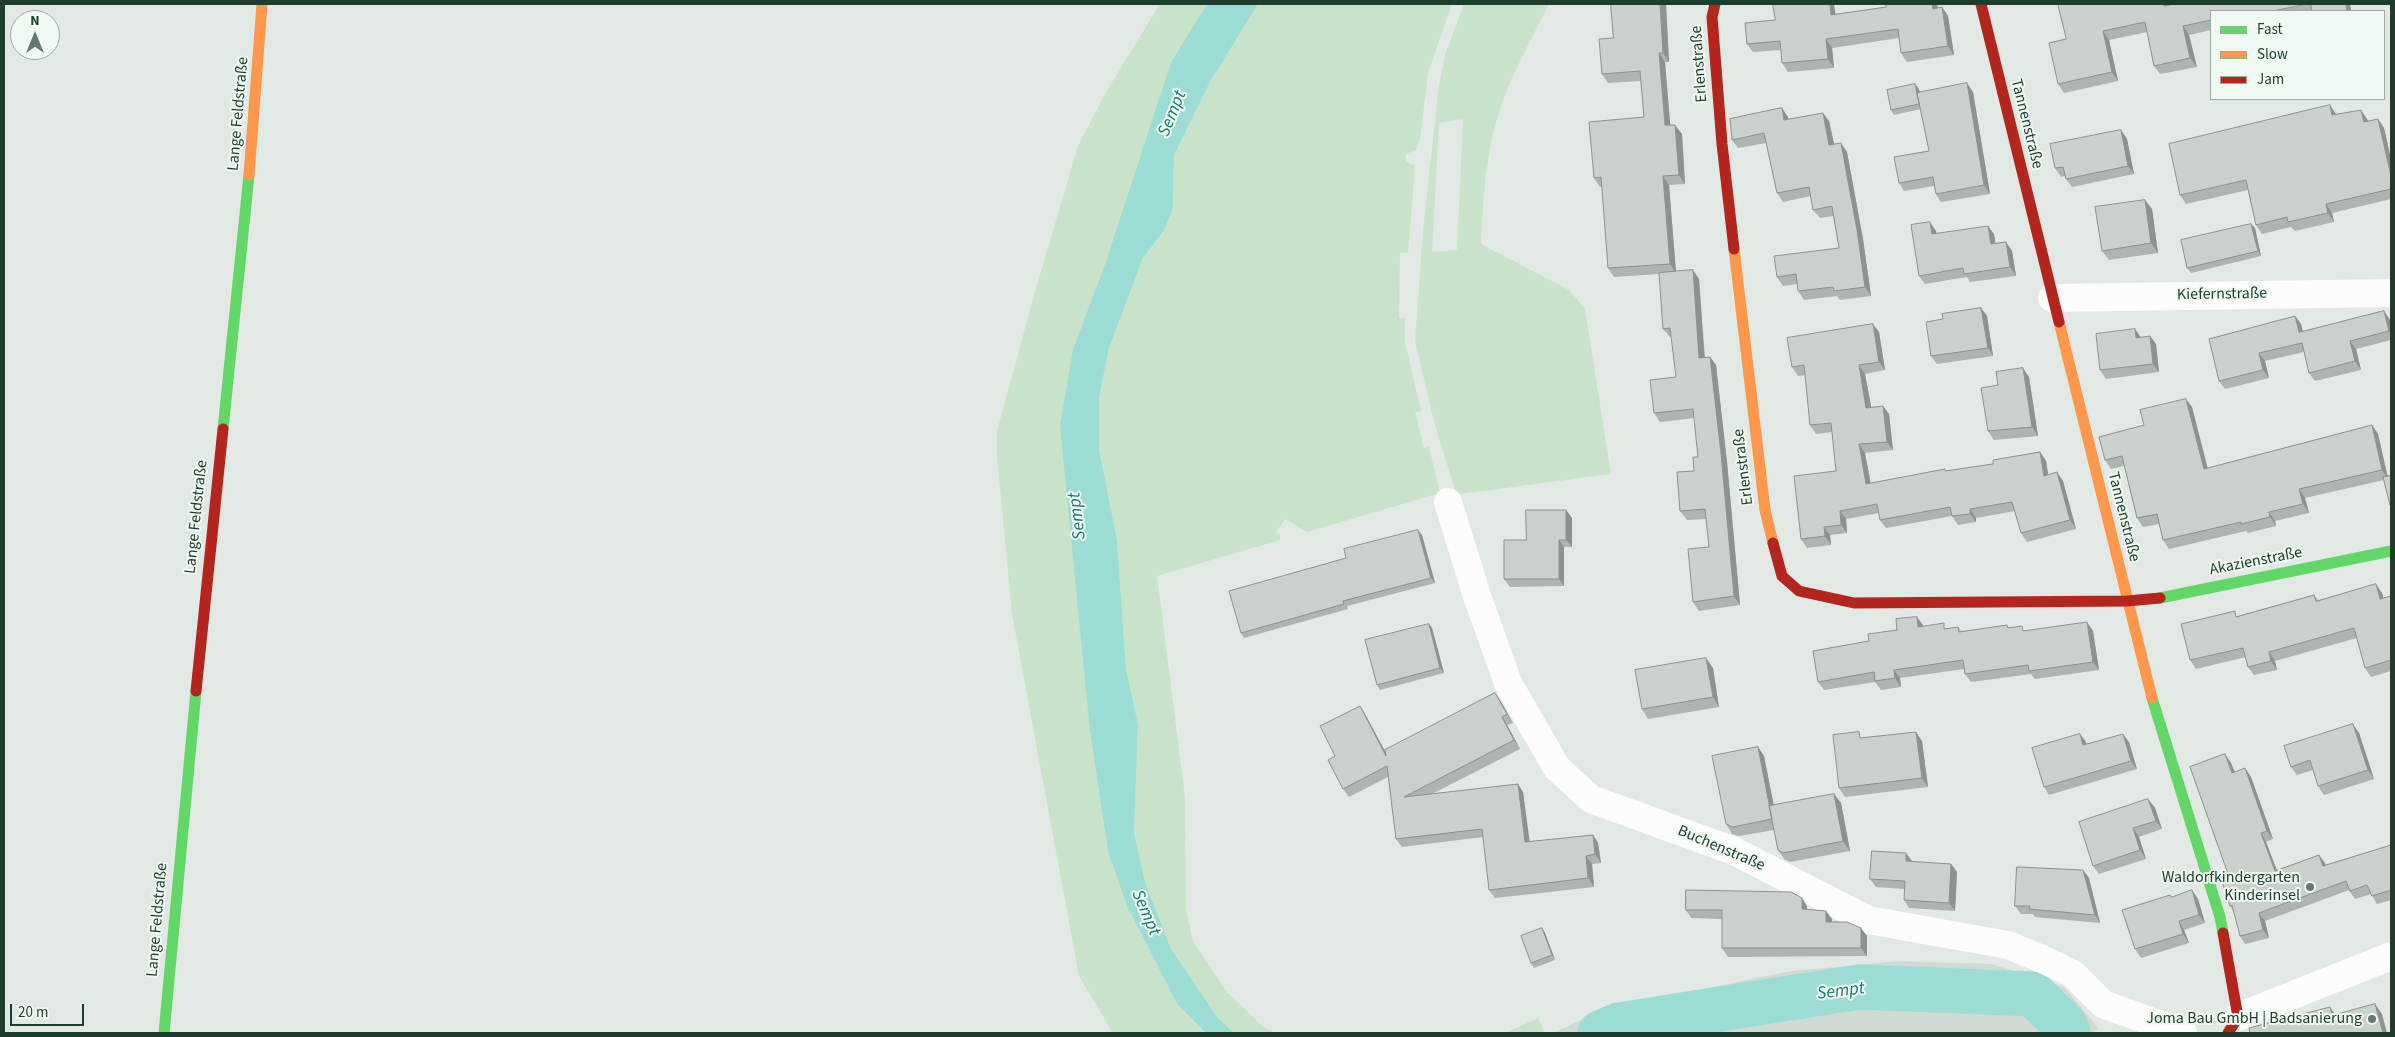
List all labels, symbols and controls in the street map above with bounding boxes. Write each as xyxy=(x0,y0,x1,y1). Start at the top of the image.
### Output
north arrow xyxy=(10,10,60,60)
legend xyxy=(2210,10,2385,100)
text: N xyxy=(30,11,40,31)
text: Fast xyxy=(2257,19,2283,40)
street label: Erlenstraße xyxy=(1688,25,1712,103)
text: Slow xyxy=(2257,44,2288,65)
street label: Lange Feldstraße xyxy=(224,56,254,172)
text: Jam xyxy=(2257,69,2284,90)
street label: Tannenstraße xyxy=(2006,77,2046,171)
water label: Sempt xyxy=(1154,88,1192,140)
street label: Kiefernstraße xyxy=(2177,285,2267,305)
street label: Erlenstraße xyxy=(1730,428,1758,506)
street label: Lange Feldstraße xyxy=(181,459,213,575)
street label: Tannenstraße xyxy=(2103,470,2143,564)
water label: Sempt xyxy=(1064,491,1092,541)
street label: Akazienstraße xyxy=(2208,544,2304,580)
street label: Buchenstraße xyxy=(1674,822,1768,876)
street label: Lange Feldstraße xyxy=(143,862,173,978)
place label: Waldorfkindergarten Kinderinsel xyxy=(2162,868,2300,906)
marker: Waldorfkindergarten Kinderinsel xyxy=(2304,881,2316,893)
water label: Sempt xyxy=(1126,887,1164,939)
water label: Sempt xyxy=(1816,978,1866,1006)
scale bar xyxy=(12,994,86,1026)
text: 20 m xyxy=(18,1002,48,1023)
place label: Joma Bau GmbH | Badsanierung xyxy=(2146,1009,2362,1029)
marker: Joma Bau GmbH | Badsanierung xyxy=(2366,1013,2378,1025)

